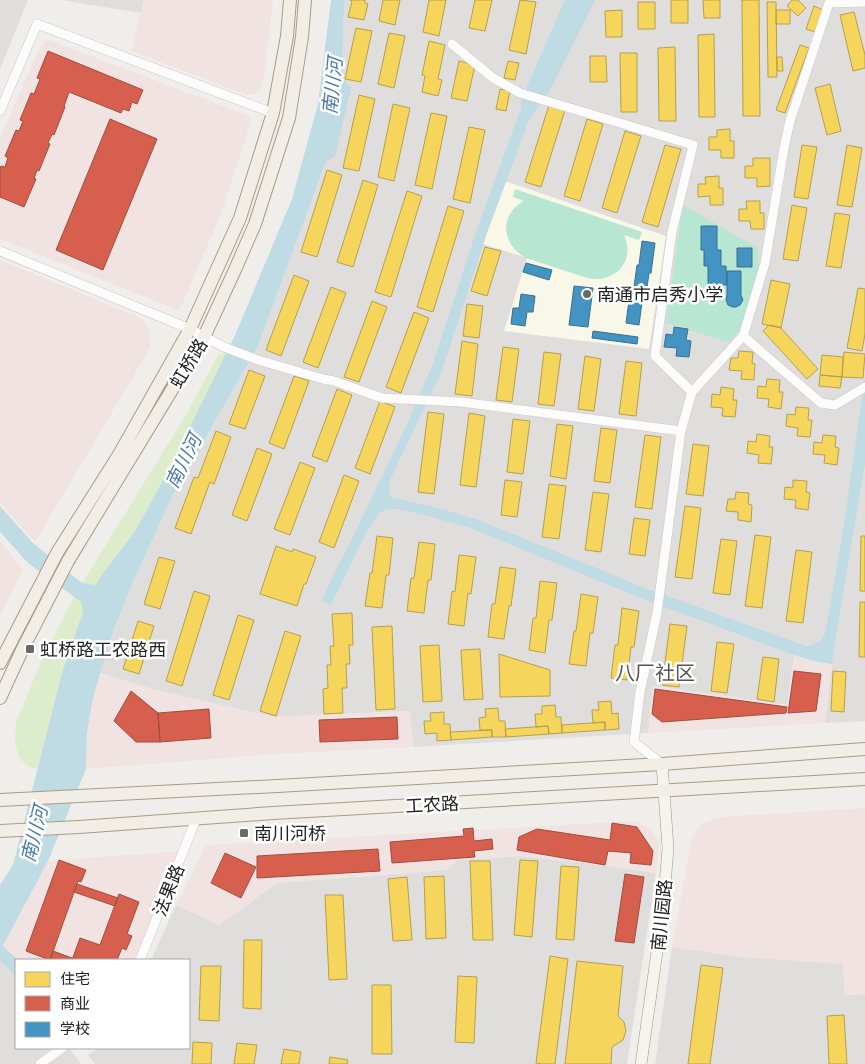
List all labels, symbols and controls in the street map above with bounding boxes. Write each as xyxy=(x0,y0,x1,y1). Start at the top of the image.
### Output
water label: 南川河 xyxy=(316,52,348,116)
place label: 南通市启秀小学 xyxy=(597,282,723,306)
marker: 南通市启秀小学 xyxy=(581,288,593,300)
street label: 虹桥路 xyxy=(164,334,212,392)
water label: 南川河 xyxy=(159,426,209,492)
place label: 虹桥路工农路西 xyxy=(40,637,166,661)
marker: 虹桥路工农路西 xyxy=(24,643,36,655)
district label: 八厂社区 xyxy=(615,659,695,686)
street label: 工农路 xyxy=(404,791,460,817)
water label: 南川河 xyxy=(14,799,54,865)
place label: 南川河桥 xyxy=(254,821,326,845)
marker: 南川河桥 xyxy=(238,827,250,839)
street label: 法果路 xyxy=(147,860,189,920)
street label: 南川园路 xyxy=(645,878,677,952)
legend xyxy=(15,959,190,1049)
text: 住宅 xyxy=(60,968,90,989)
text: 商业 xyxy=(60,993,90,1014)
text: 学校 xyxy=(60,1018,90,1039)

